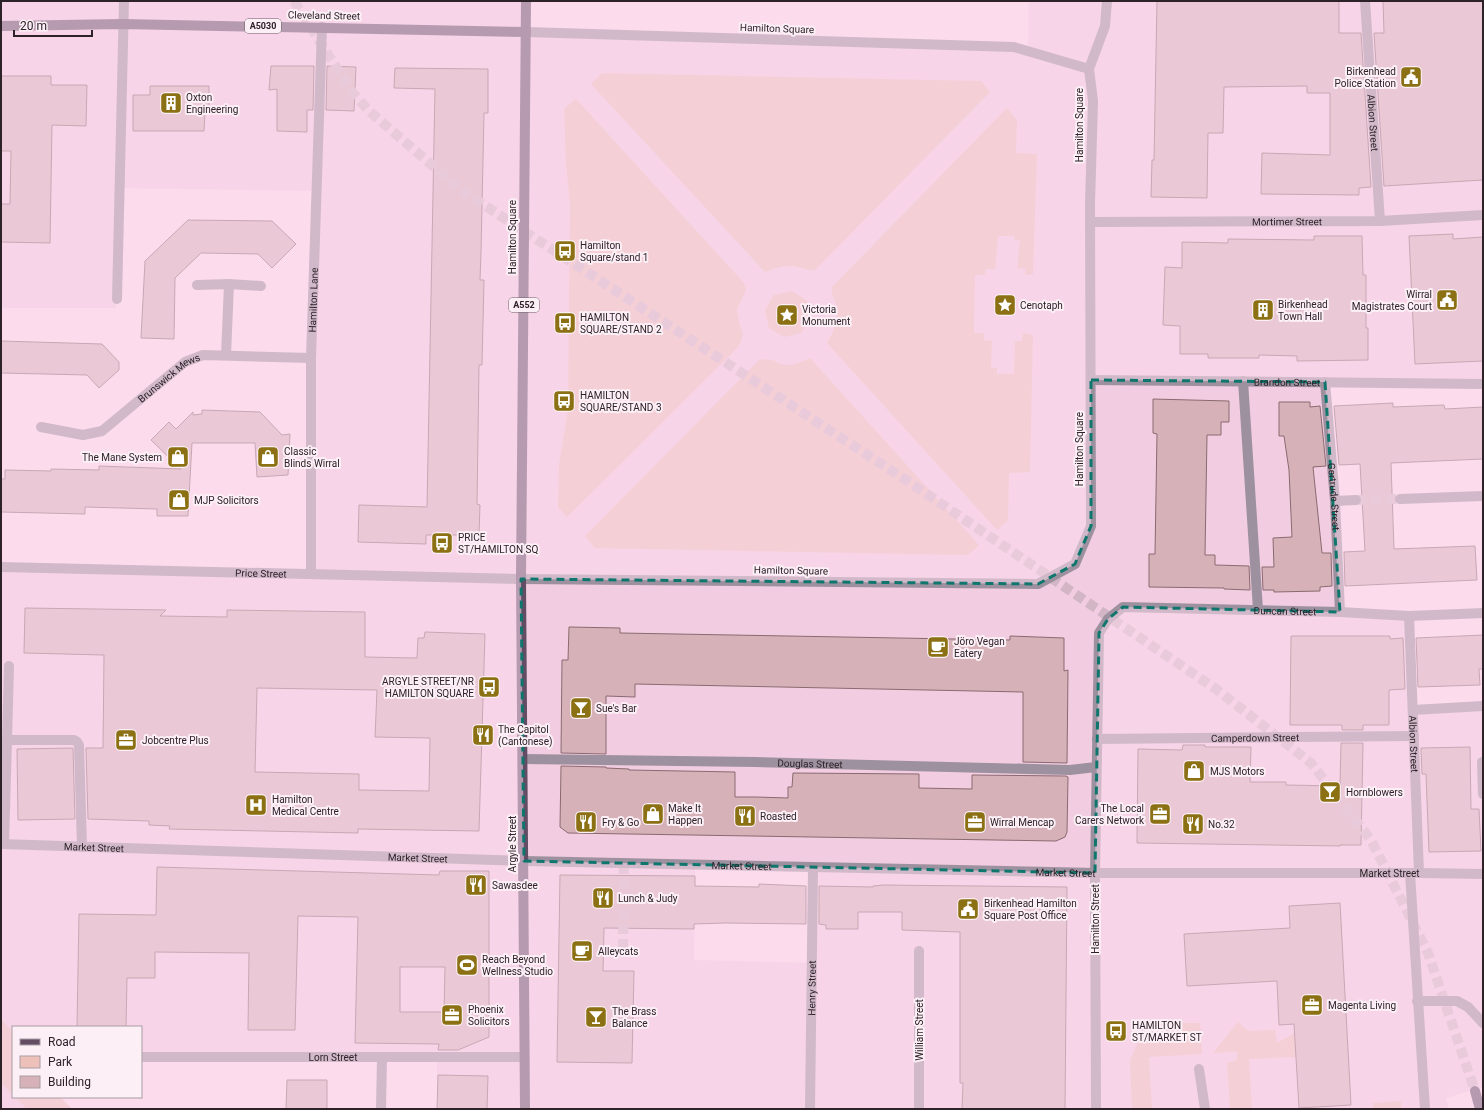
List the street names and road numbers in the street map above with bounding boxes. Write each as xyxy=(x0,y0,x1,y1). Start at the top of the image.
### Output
street label: Cleveland Street xyxy=(288,9,360,22)
road number: A5030 xyxy=(245,19,281,33)
street label: Hamilton Square xyxy=(740,22,814,35)
street label: Hamilton Square xyxy=(1074,88,1085,162)
street label: Albion Street xyxy=(1365,94,1380,152)
street label: Hamilton Square xyxy=(507,200,518,274)
street label: Mortimer Street xyxy=(1252,216,1322,227)
street label: Hamilton Lane xyxy=(307,267,320,333)
road number: A552 xyxy=(509,298,539,312)
street label: Brunswick Mews xyxy=(136,352,202,405)
street label: Brandon Street xyxy=(1254,377,1320,388)
street label: Hamilton Square xyxy=(1074,412,1085,486)
street label: Gertrude Street xyxy=(1326,462,1341,531)
street label: Hamilton Square xyxy=(754,564,828,577)
street label: Price Street xyxy=(235,567,287,580)
street label: Duncan Street xyxy=(1254,605,1317,617)
street label: Albion Street xyxy=(1407,715,1420,773)
street label: Camperdown Street xyxy=(1211,732,1299,744)
street label: Douglas Street xyxy=(777,758,843,770)
street label: Argyle Street xyxy=(507,816,518,872)
street label: Market Street xyxy=(64,841,124,854)
street label: Market Street xyxy=(388,852,448,865)
street label: Market Street xyxy=(712,860,772,872)
street label: Market Street xyxy=(1035,867,1096,879)
street label: Market Street xyxy=(1360,868,1420,879)
street label: Hamilton Street xyxy=(1090,884,1101,954)
street label: Henry Street xyxy=(806,960,818,1016)
street label: William Street xyxy=(914,999,925,1061)
street label: Lorn Street xyxy=(309,1052,357,1063)

